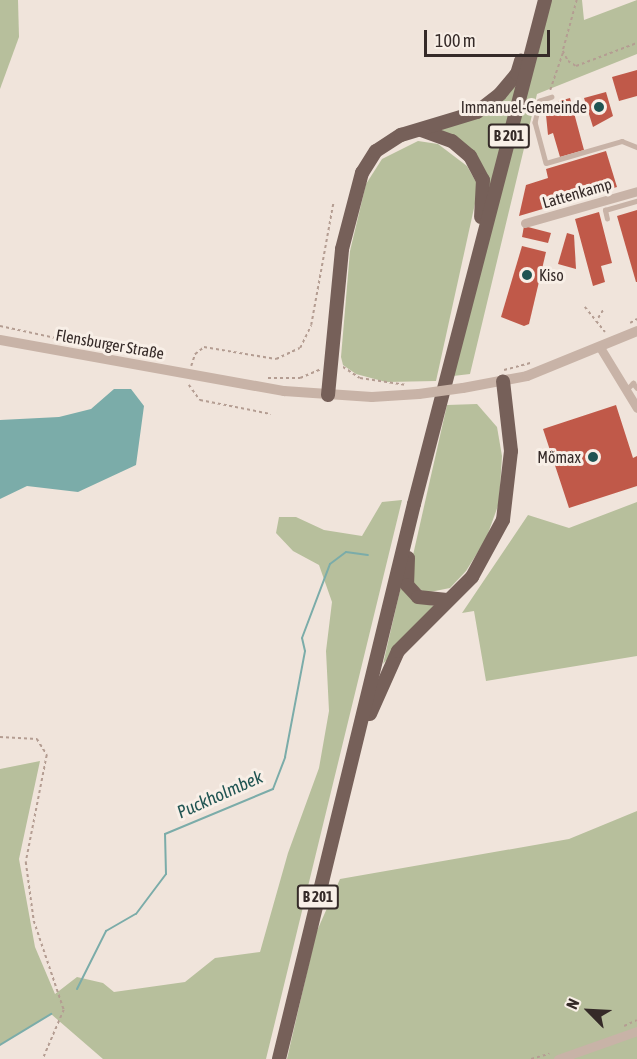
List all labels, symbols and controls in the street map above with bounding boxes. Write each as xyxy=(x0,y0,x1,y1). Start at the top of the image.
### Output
scale bar xyxy=(427,18,553,56)
text: 100 m xyxy=(435,30,476,51)
place label: Immanuel-Gemeinde xyxy=(461,97,587,117)
marker: Immanuel-Gemeinde xyxy=(592,100,606,114)
road number: B 201 xyxy=(486,124,532,148)
street label: Lattenkamp xyxy=(540,174,614,212)
place label: Kiso xyxy=(539,265,564,285)
marker: Kiso xyxy=(520,268,534,282)
street label: Flensburger Straße xyxy=(54,325,166,363)
place label: Mömax xyxy=(537,447,581,467)
marker: Mömax xyxy=(586,450,600,464)
water label: Puckholmbek xyxy=(174,766,266,824)
road number: B 201 xyxy=(296,885,340,909)
north arrow xyxy=(559,981,619,1041)
text: N xyxy=(562,996,583,1012)

